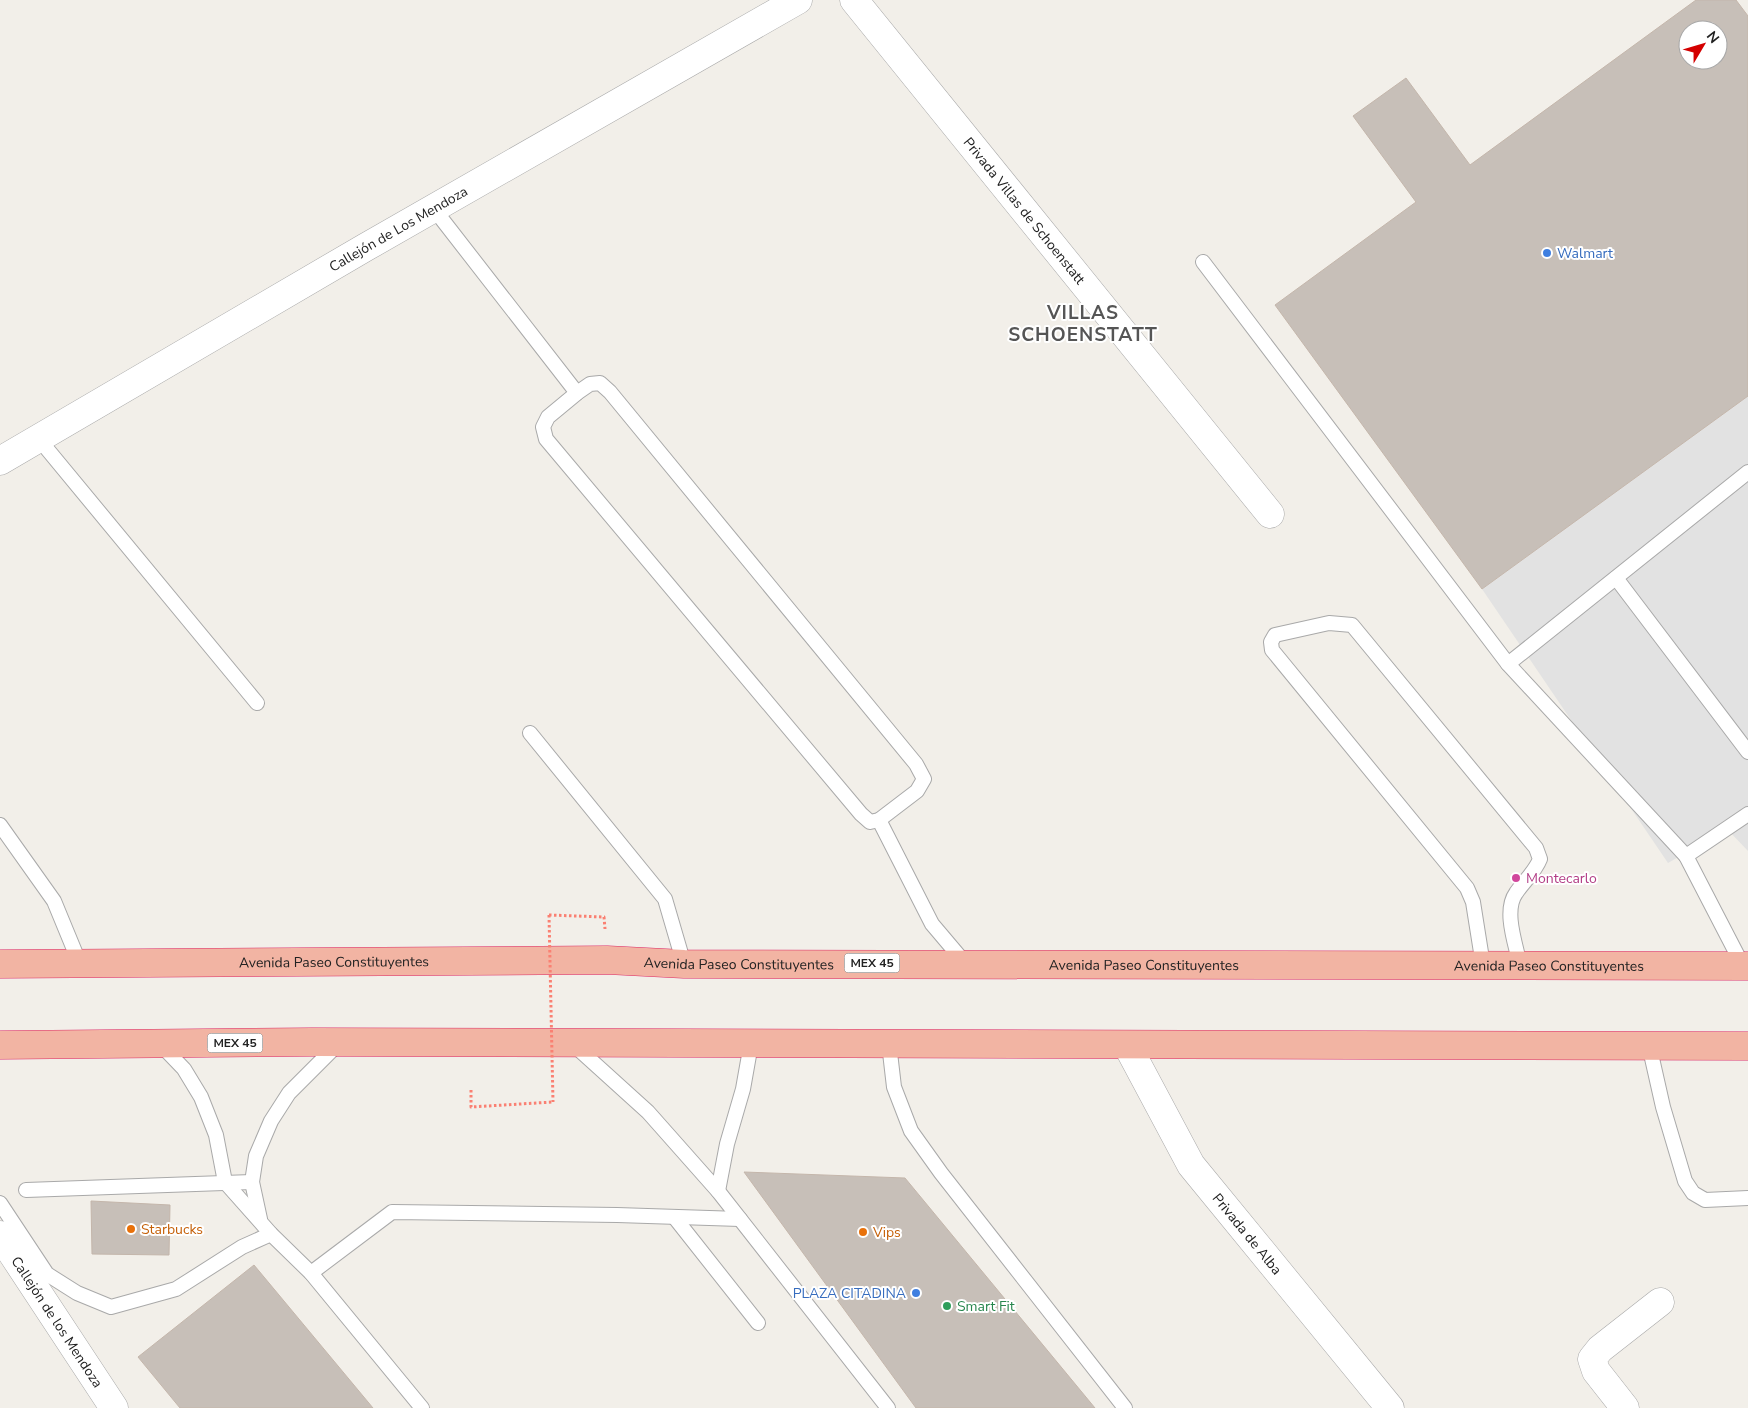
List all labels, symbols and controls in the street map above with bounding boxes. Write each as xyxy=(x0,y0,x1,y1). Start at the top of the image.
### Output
north arrow xyxy=(1678,20,1728,70)
text: N xyxy=(1702,27,1724,47)
street label: Privada Villas de Schoenstatt xyxy=(959,133,1090,288)
street label: Callejón de Los Mendoza xyxy=(325,181,471,276)
place label: Walmart xyxy=(1557,244,1613,263)
marker: Walmart xyxy=(1541,247,1553,259)
district label: VILLAS SCHOENSTATT xyxy=(1008,300,1158,348)
place label: Montecarlo xyxy=(1526,869,1597,888)
marker: Montecarlo xyxy=(1510,872,1522,884)
street label: Avenida Paseo Constituyentes xyxy=(239,952,429,972)
street label: Avenida Paseo Constituyentes xyxy=(643,952,834,974)
road number: MEX 45 xyxy=(844,954,900,972)
street label: Avenida Paseo Constituyentes xyxy=(1049,955,1239,975)
street label: Avenida Paseo Constituyentes xyxy=(1454,956,1644,975)
road number: MEX 45 xyxy=(208,1034,262,1052)
street label: Privada de Alba xyxy=(1208,1189,1286,1279)
place label: Starbucks xyxy=(141,1220,203,1239)
marker: Starbucks xyxy=(125,1223,137,1235)
place label: Vips xyxy=(872,1223,901,1242)
marker: Vips xyxy=(857,1226,869,1238)
street label: Callejón de los Mendoza xyxy=(7,1253,107,1391)
place label: PLAZA CITADINA xyxy=(793,1284,906,1303)
marker: PLAZA CITADINA xyxy=(910,1287,922,1299)
place label: Smart Fit xyxy=(957,1297,1015,1316)
marker: Smart Fit xyxy=(941,1300,953,1312)

